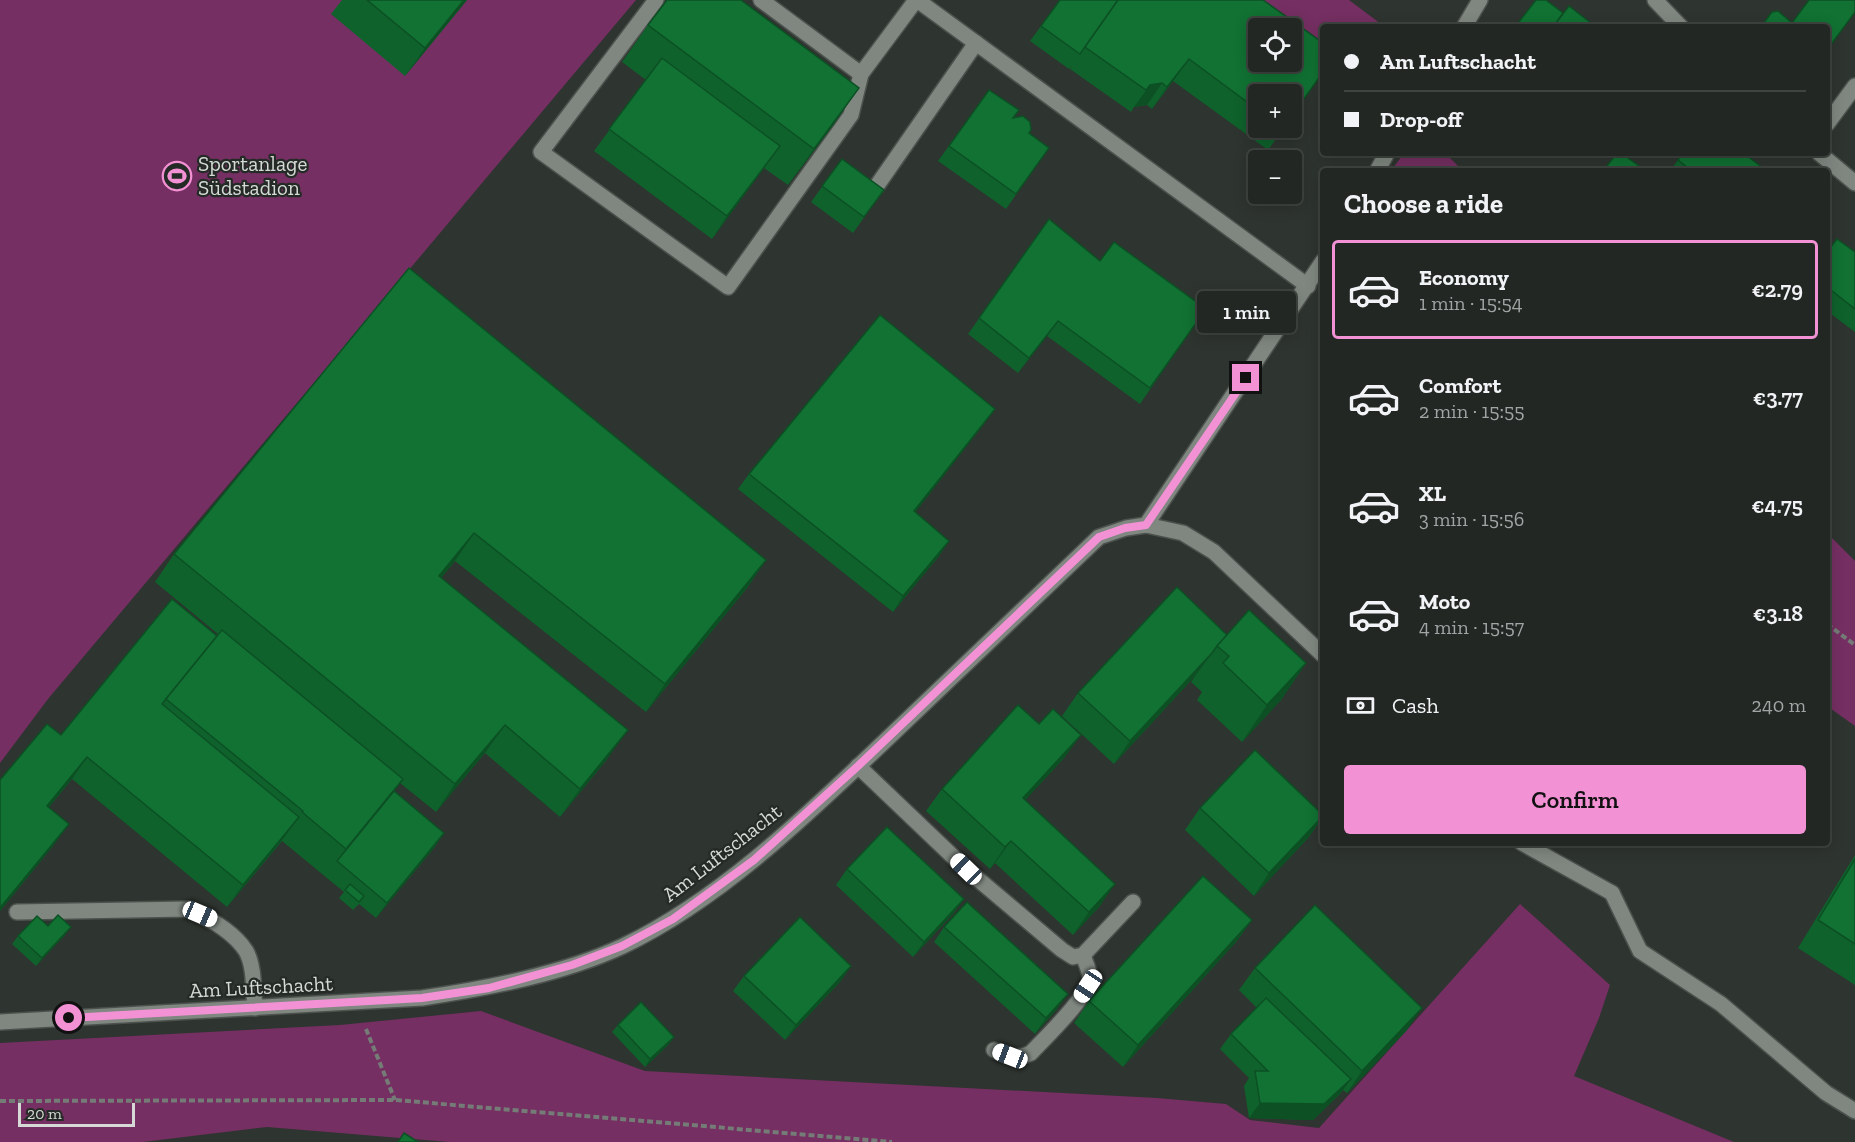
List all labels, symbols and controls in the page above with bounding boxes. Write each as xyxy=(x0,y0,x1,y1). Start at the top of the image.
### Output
map controls xyxy=(1248,18,1302,204)
button: locate xyxy=(1248,18,1302,72)
text: Am Luftschacht xyxy=(1380,48,1536,75)
button: + xyxy=(1248,84,1302,138)
text: Drop-off xyxy=(1380,106,1462,133)
button: − xyxy=(1248,150,1302,204)
place label: Sportanlage Südstadion xyxy=(198,151,308,200)
sports icon: Sportanlage Südstadion xyxy=(161,160,193,192)
text: Choose a ride xyxy=(1344,188,1503,220)
icon: car xyxy=(1347,263,1401,317)
text: Economy xyxy=(1419,264,1509,291)
text: €2.79 xyxy=(1752,276,1803,303)
callout: 1 min xyxy=(1196,291,1296,333)
text: 1 min · 15:54 xyxy=(1419,291,1522,315)
text: 1 min xyxy=(1223,300,1270,324)
route end xyxy=(1232,364,1259,391)
icon: car xyxy=(1347,371,1401,425)
text: Comfort xyxy=(1419,372,1501,399)
text: €3.77 xyxy=(1753,384,1803,411)
text: 2 min · 15:55 xyxy=(1419,399,1525,423)
icon: car xyxy=(1347,479,1401,533)
text: XL xyxy=(1419,480,1446,507)
text: €4.75 xyxy=(1751,492,1803,519)
text: 3 min · 15:56 xyxy=(1419,507,1524,531)
icon: car xyxy=(1347,587,1401,641)
text: Moto xyxy=(1419,588,1470,615)
text: €3.18 xyxy=(1753,600,1803,627)
text: 4 min · 15:57 xyxy=(1419,615,1524,639)
icon: cash xyxy=(1344,689,1377,722)
text: Cash xyxy=(1392,692,1439,719)
text: 240 m xyxy=(1752,693,1806,717)
button: Confirm xyxy=(1344,765,1806,834)
street label: Am Luftschacht xyxy=(657,798,786,907)
car xyxy=(947,850,985,888)
car xyxy=(180,899,220,929)
car xyxy=(1070,966,1106,1006)
street label: Am Luftschacht xyxy=(188,970,334,1003)
route start xyxy=(55,1004,82,1031)
car xyxy=(990,1041,1030,1071)
scale bar xyxy=(18,1100,135,1128)
text: 20 m xyxy=(27,1104,62,1123)

